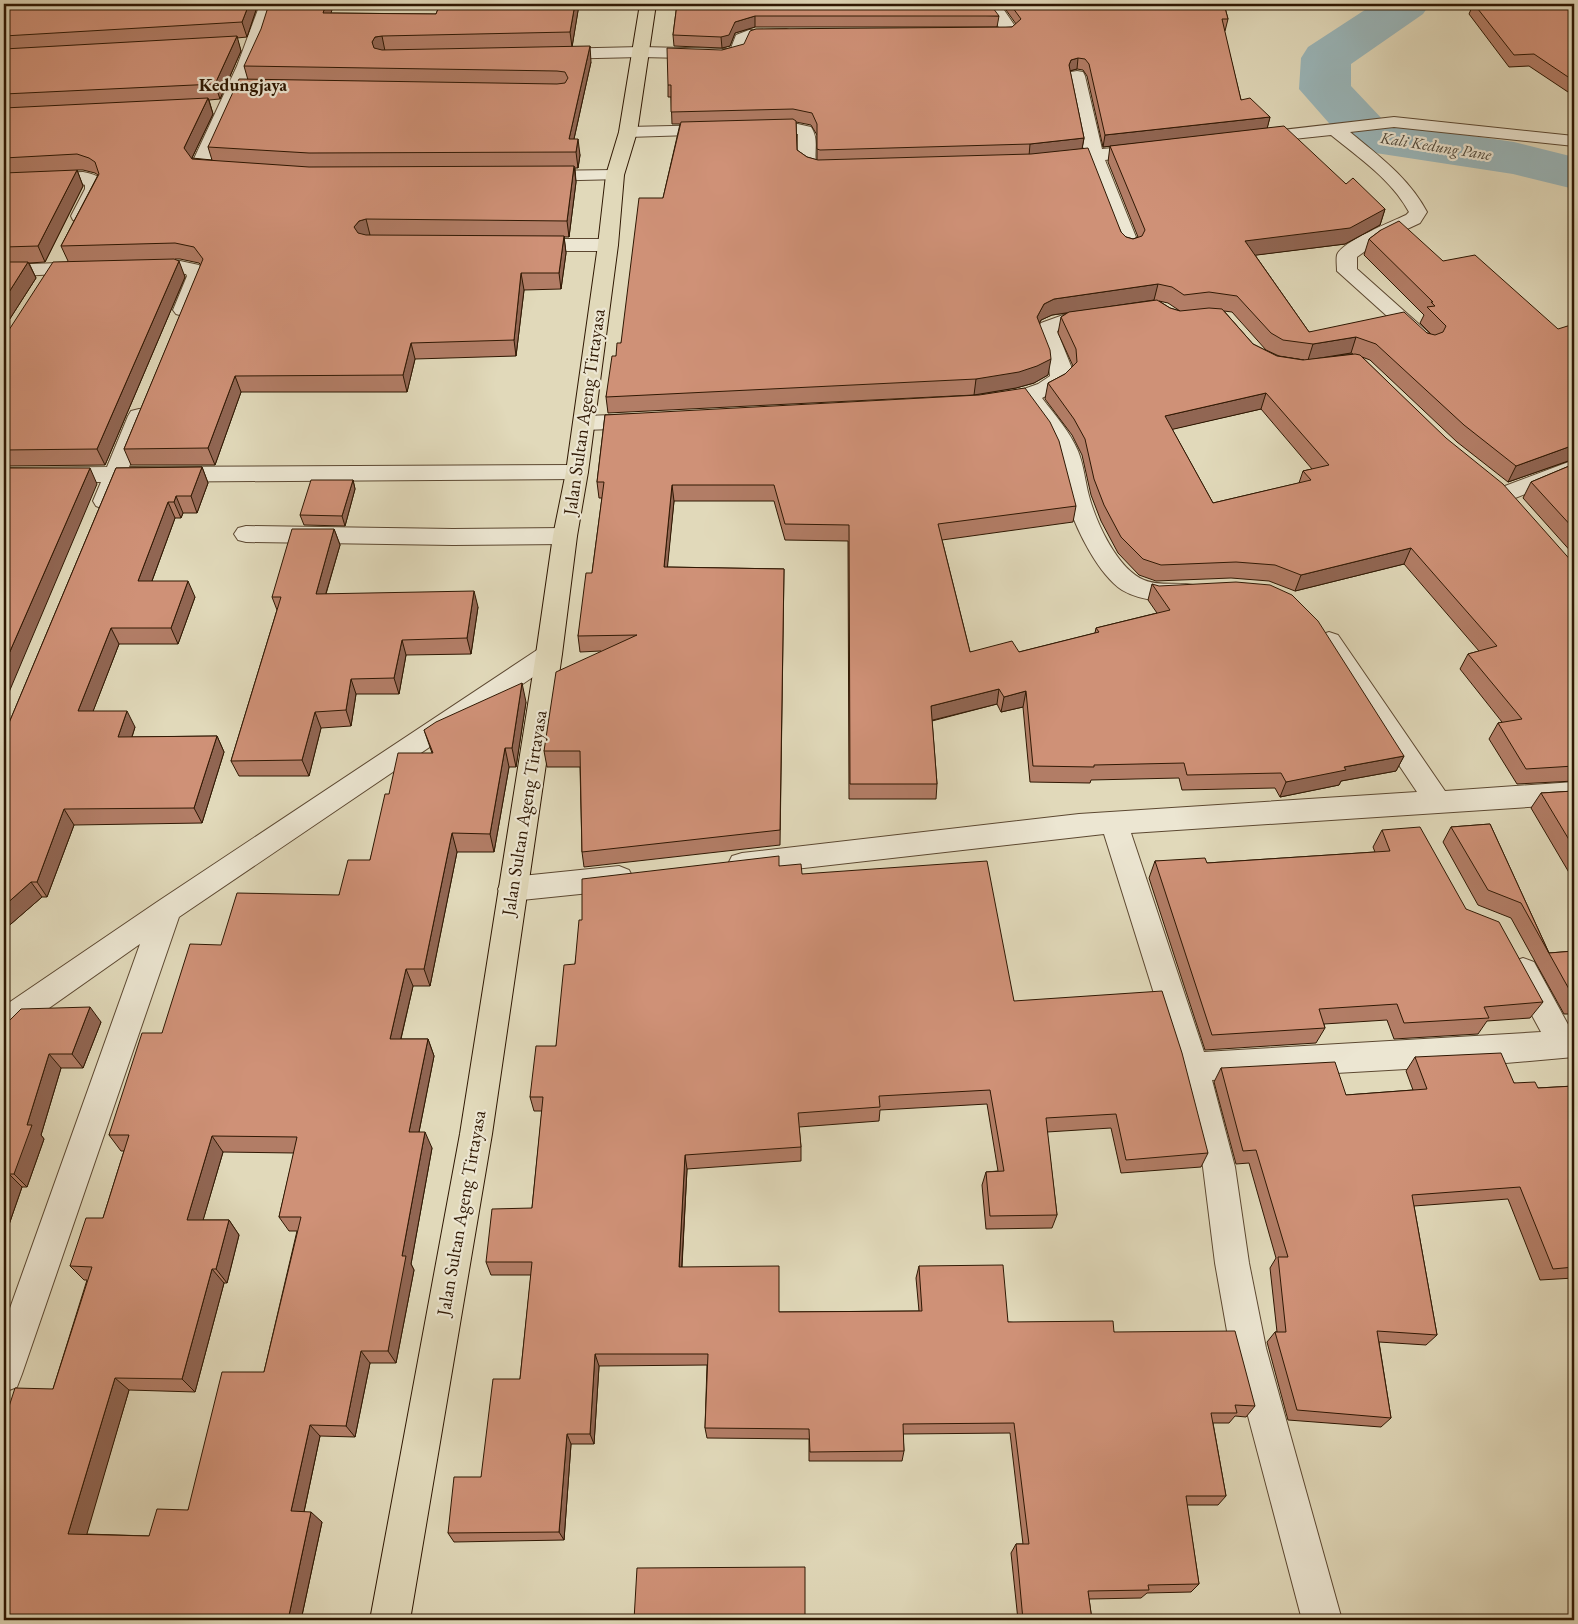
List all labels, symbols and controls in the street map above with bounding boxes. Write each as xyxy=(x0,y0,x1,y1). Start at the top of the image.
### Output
district label: Kedungjaya xyxy=(199,73,287,96)
water label: Kali Kedung Pane xyxy=(1378,127,1493,165)
street label: Jalan Sultan Ageng Tirtayasa xyxy=(557,307,611,519)
street label: Jalan Sultan Ageng Tirtayasa xyxy=(495,708,553,920)
street label: Jalan Sultan Ageng Tirtayasa xyxy=(430,1108,491,1320)

